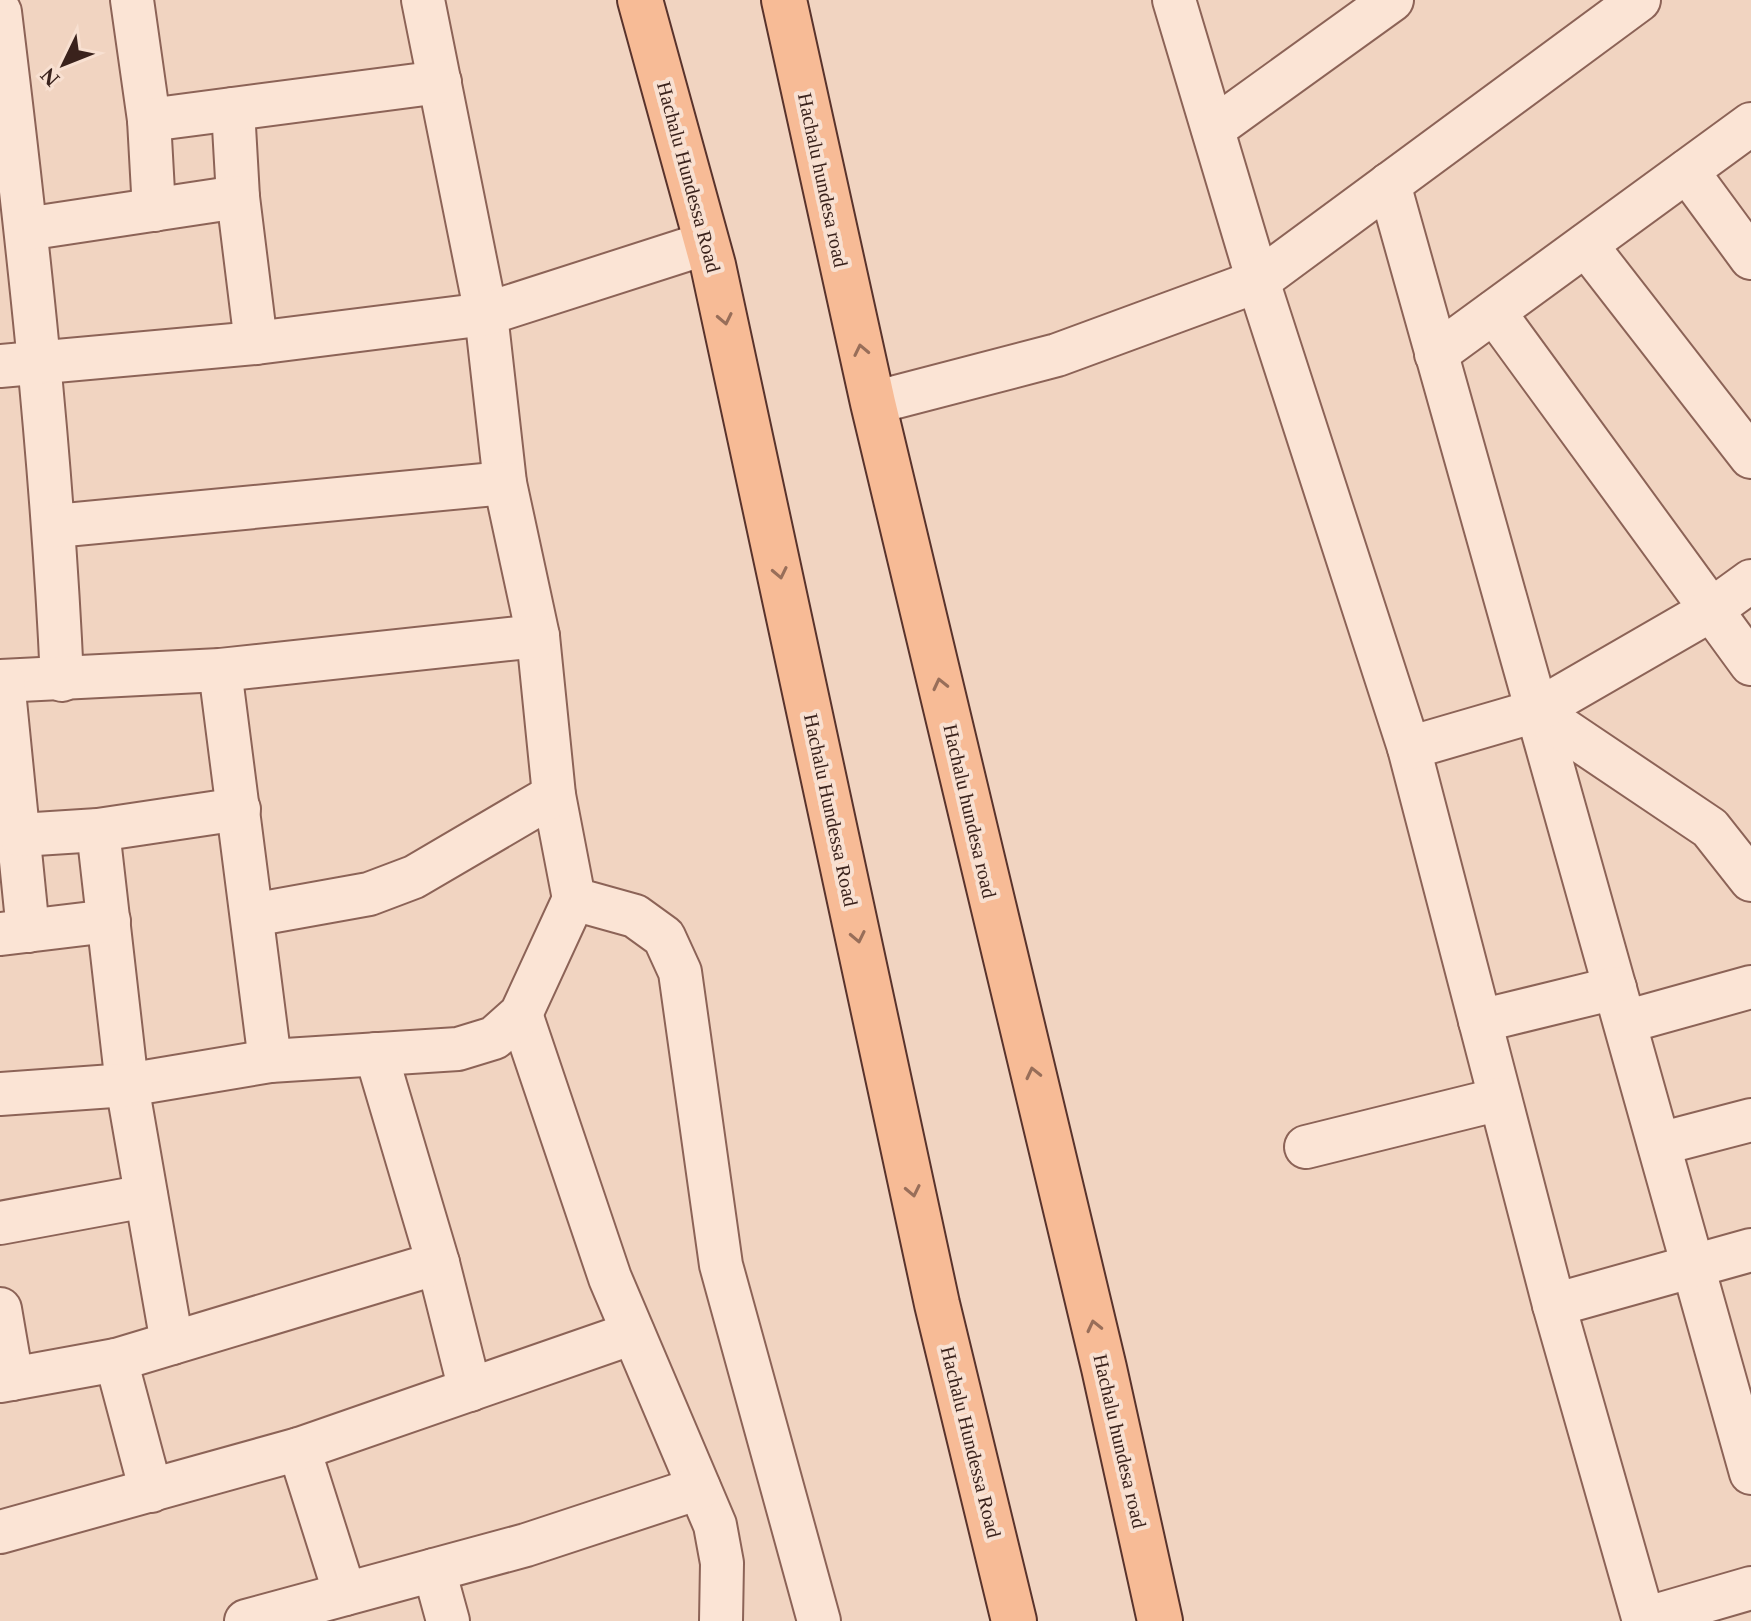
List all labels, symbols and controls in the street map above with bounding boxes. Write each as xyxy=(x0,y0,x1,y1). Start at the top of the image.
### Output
north arrow xyxy=(24,24,104,104)
text: N xyxy=(35,63,64,92)
street label: Hachalu Hundessa Road xyxy=(653,79,725,275)
street label: Hachalu hundesa road xyxy=(794,91,852,269)
one-way arrow xyxy=(716,311,733,325)
one-way arrow xyxy=(853,343,870,357)
one-way arrow xyxy=(771,566,788,579)
one-way arrow xyxy=(932,678,949,692)
street label: Hachalu Hundessa Road xyxy=(800,712,862,908)
street label: Hachalu hundesa road xyxy=(939,722,1001,900)
one-way arrow xyxy=(849,929,866,943)
one-way arrow xyxy=(1026,1067,1043,1081)
one-way arrow xyxy=(904,1183,921,1197)
one-way arrow xyxy=(1086,1320,1103,1334)
street label: Hachalu Hundessa Road xyxy=(937,1344,1005,1540)
street label: Hachalu hundesa road xyxy=(1089,1352,1151,1530)

